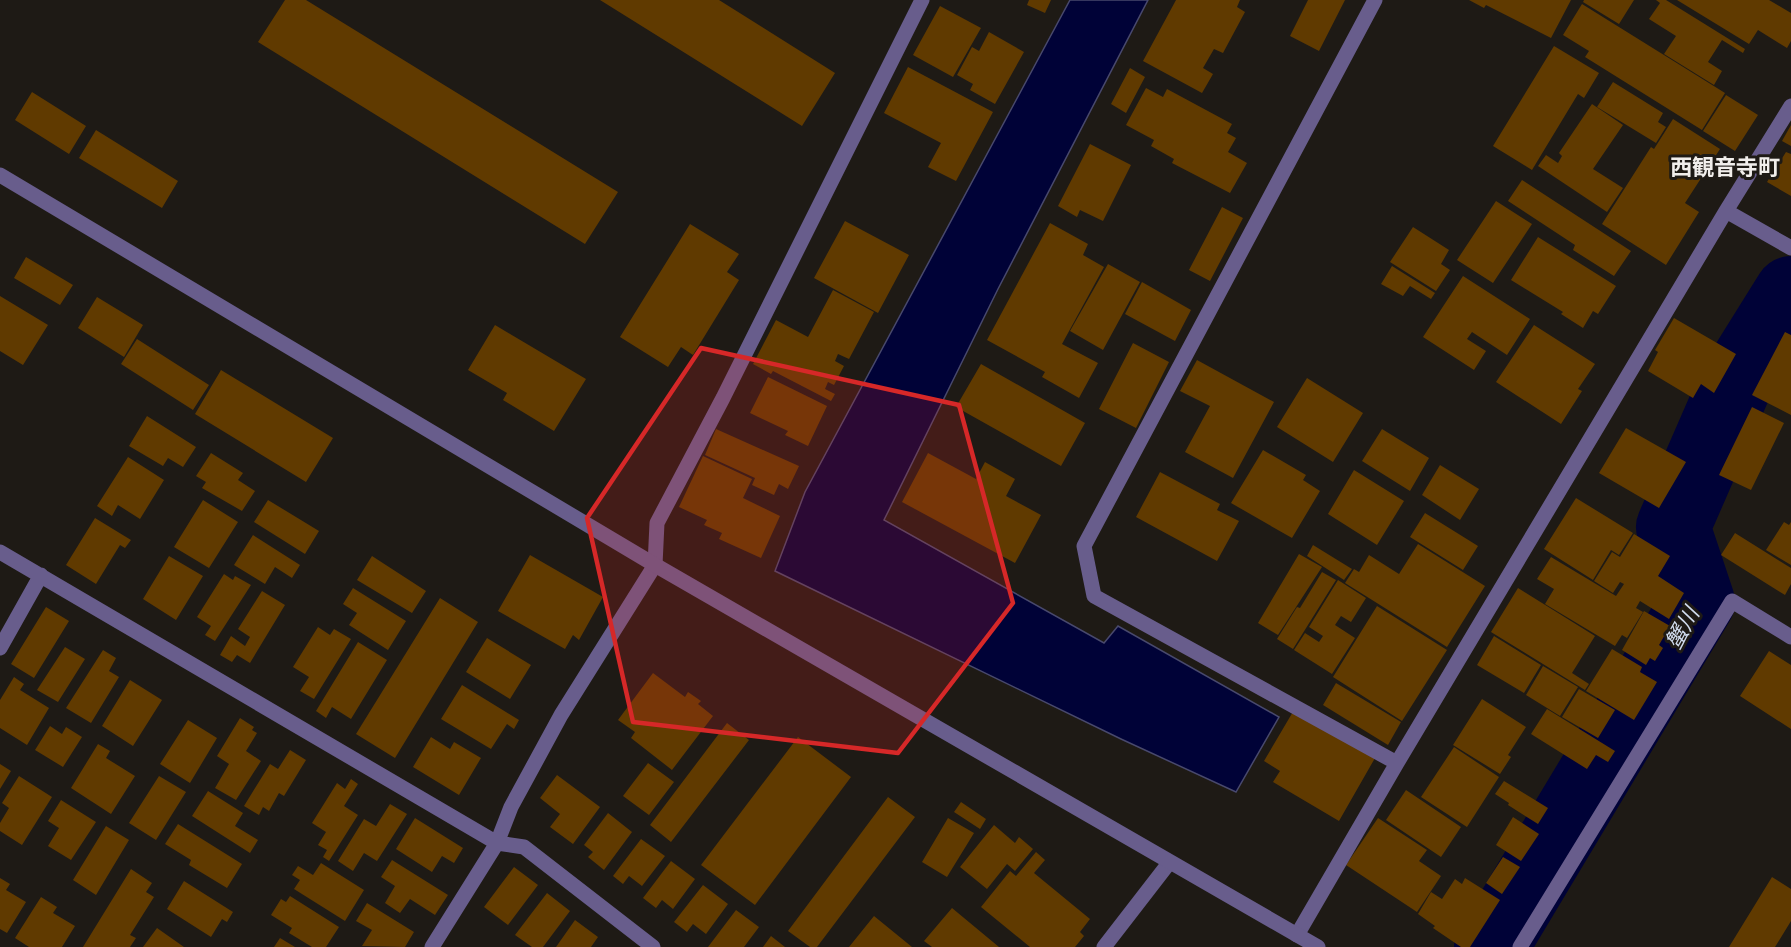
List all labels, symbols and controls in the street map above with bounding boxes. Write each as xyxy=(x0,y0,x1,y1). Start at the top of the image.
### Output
district label: 西観音寺町 xyxy=(1670,151,1780,181)
water label: 蟹川 xyxy=(1657,599,1706,654)

